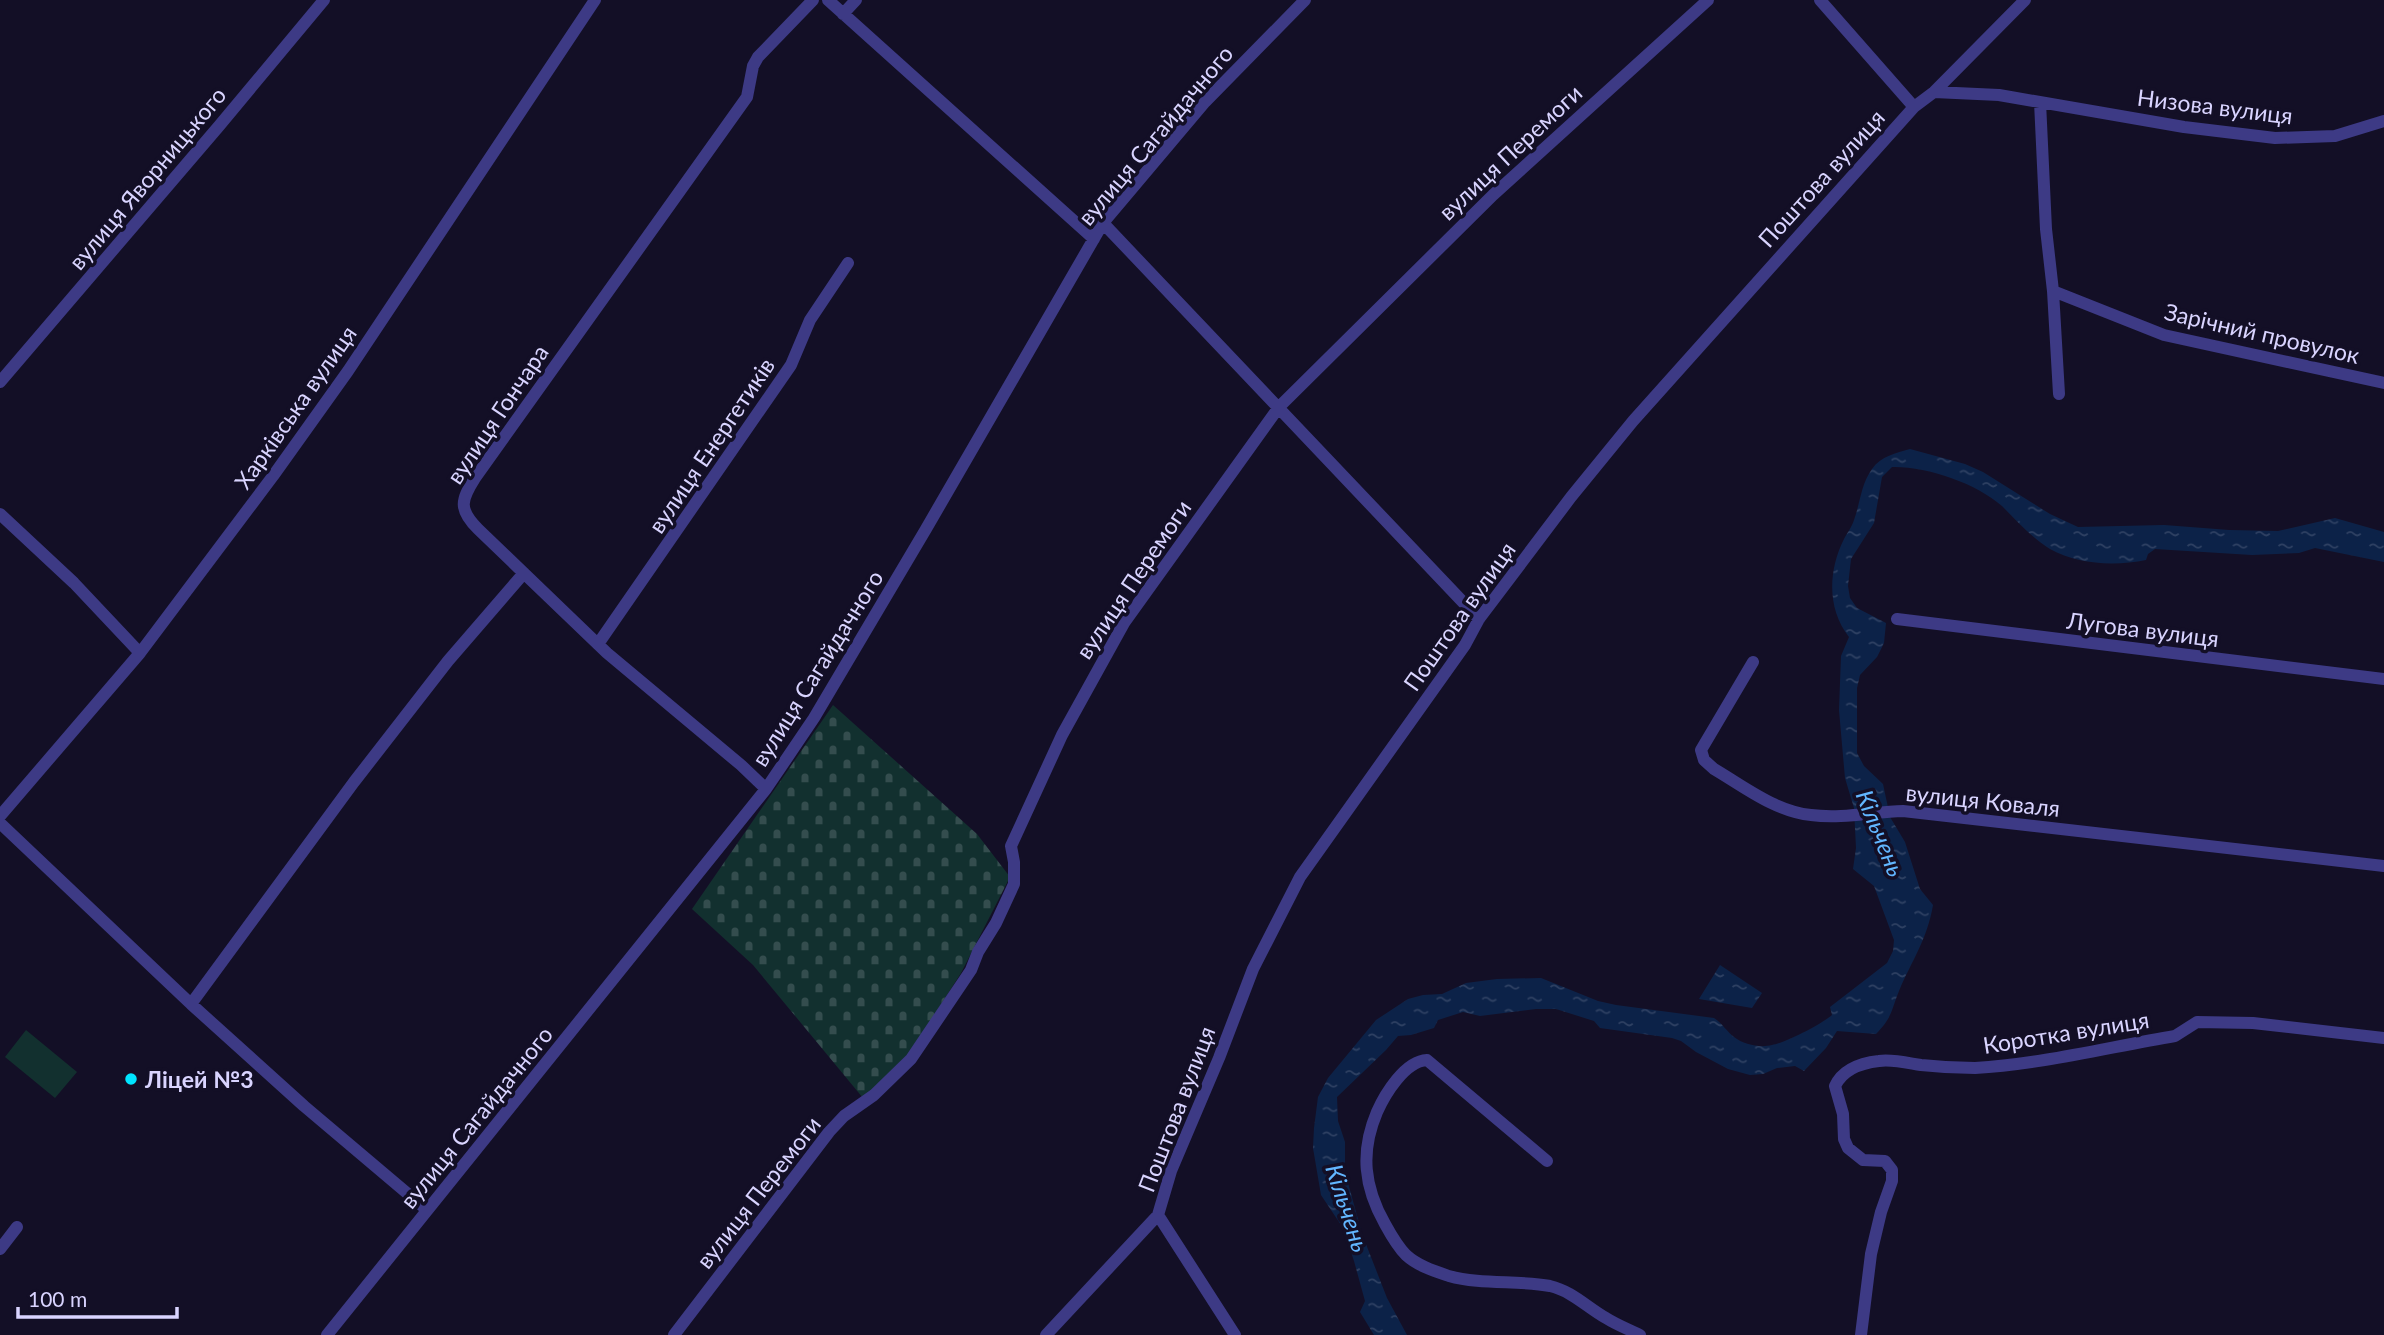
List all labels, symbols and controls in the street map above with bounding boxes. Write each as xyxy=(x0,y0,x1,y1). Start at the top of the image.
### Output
street label: вулиця Сагайдачного xyxy=(1072,39,1238,231)
street label: вулиця Перемоги xyxy=(1433,79,1587,225)
street label: вулиця Яворницького xyxy=(62,81,232,275)
street label: Низова вулиця xyxy=(2136,83,2294,129)
street label: Поштова вулиця xyxy=(1752,103,1890,253)
street label: Зарічний провулок xyxy=(2162,297,2362,369)
street label: Харківська вулиця xyxy=(228,320,362,494)
street label: вулиця Гончара xyxy=(440,339,554,489)
street label: вулиця Енергетиків xyxy=(642,352,780,538)
street label: вулиця Перемоги xyxy=(1070,494,1196,664)
street label: Поштова вулиця xyxy=(1397,536,1521,696)
street label: вулиця Сагайдачного xyxy=(745,565,889,771)
street label: Лугова вулиця xyxy=(2064,606,2221,652)
street label: вулиця Коваля xyxy=(1904,778,2062,822)
water label: Кільчень xyxy=(1851,785,1911,881)
street label: Коротка вулиця xyxy=(1981,1005,2151,1059)
street label: вулиця Сагайдачного xyxy=(394,1020,558,1214)
street label: Поштова вулиця xyxy=(1132,1022,1220,1196)
place label: Ліцей №3 xyxy=(144,1065,254,1093)
marker: Ліцей №3 xyxy=(123,1071,139,1087)
street label: вулиця Перемоги xyxy=(690,1110,826,1274)
water label: Кільчень xyxy=(1320,1160,1376,1256)
scale bar xyxy=(18,1276,177,1320)
text: 100 m xyxy=(28,1286,87,1311)

